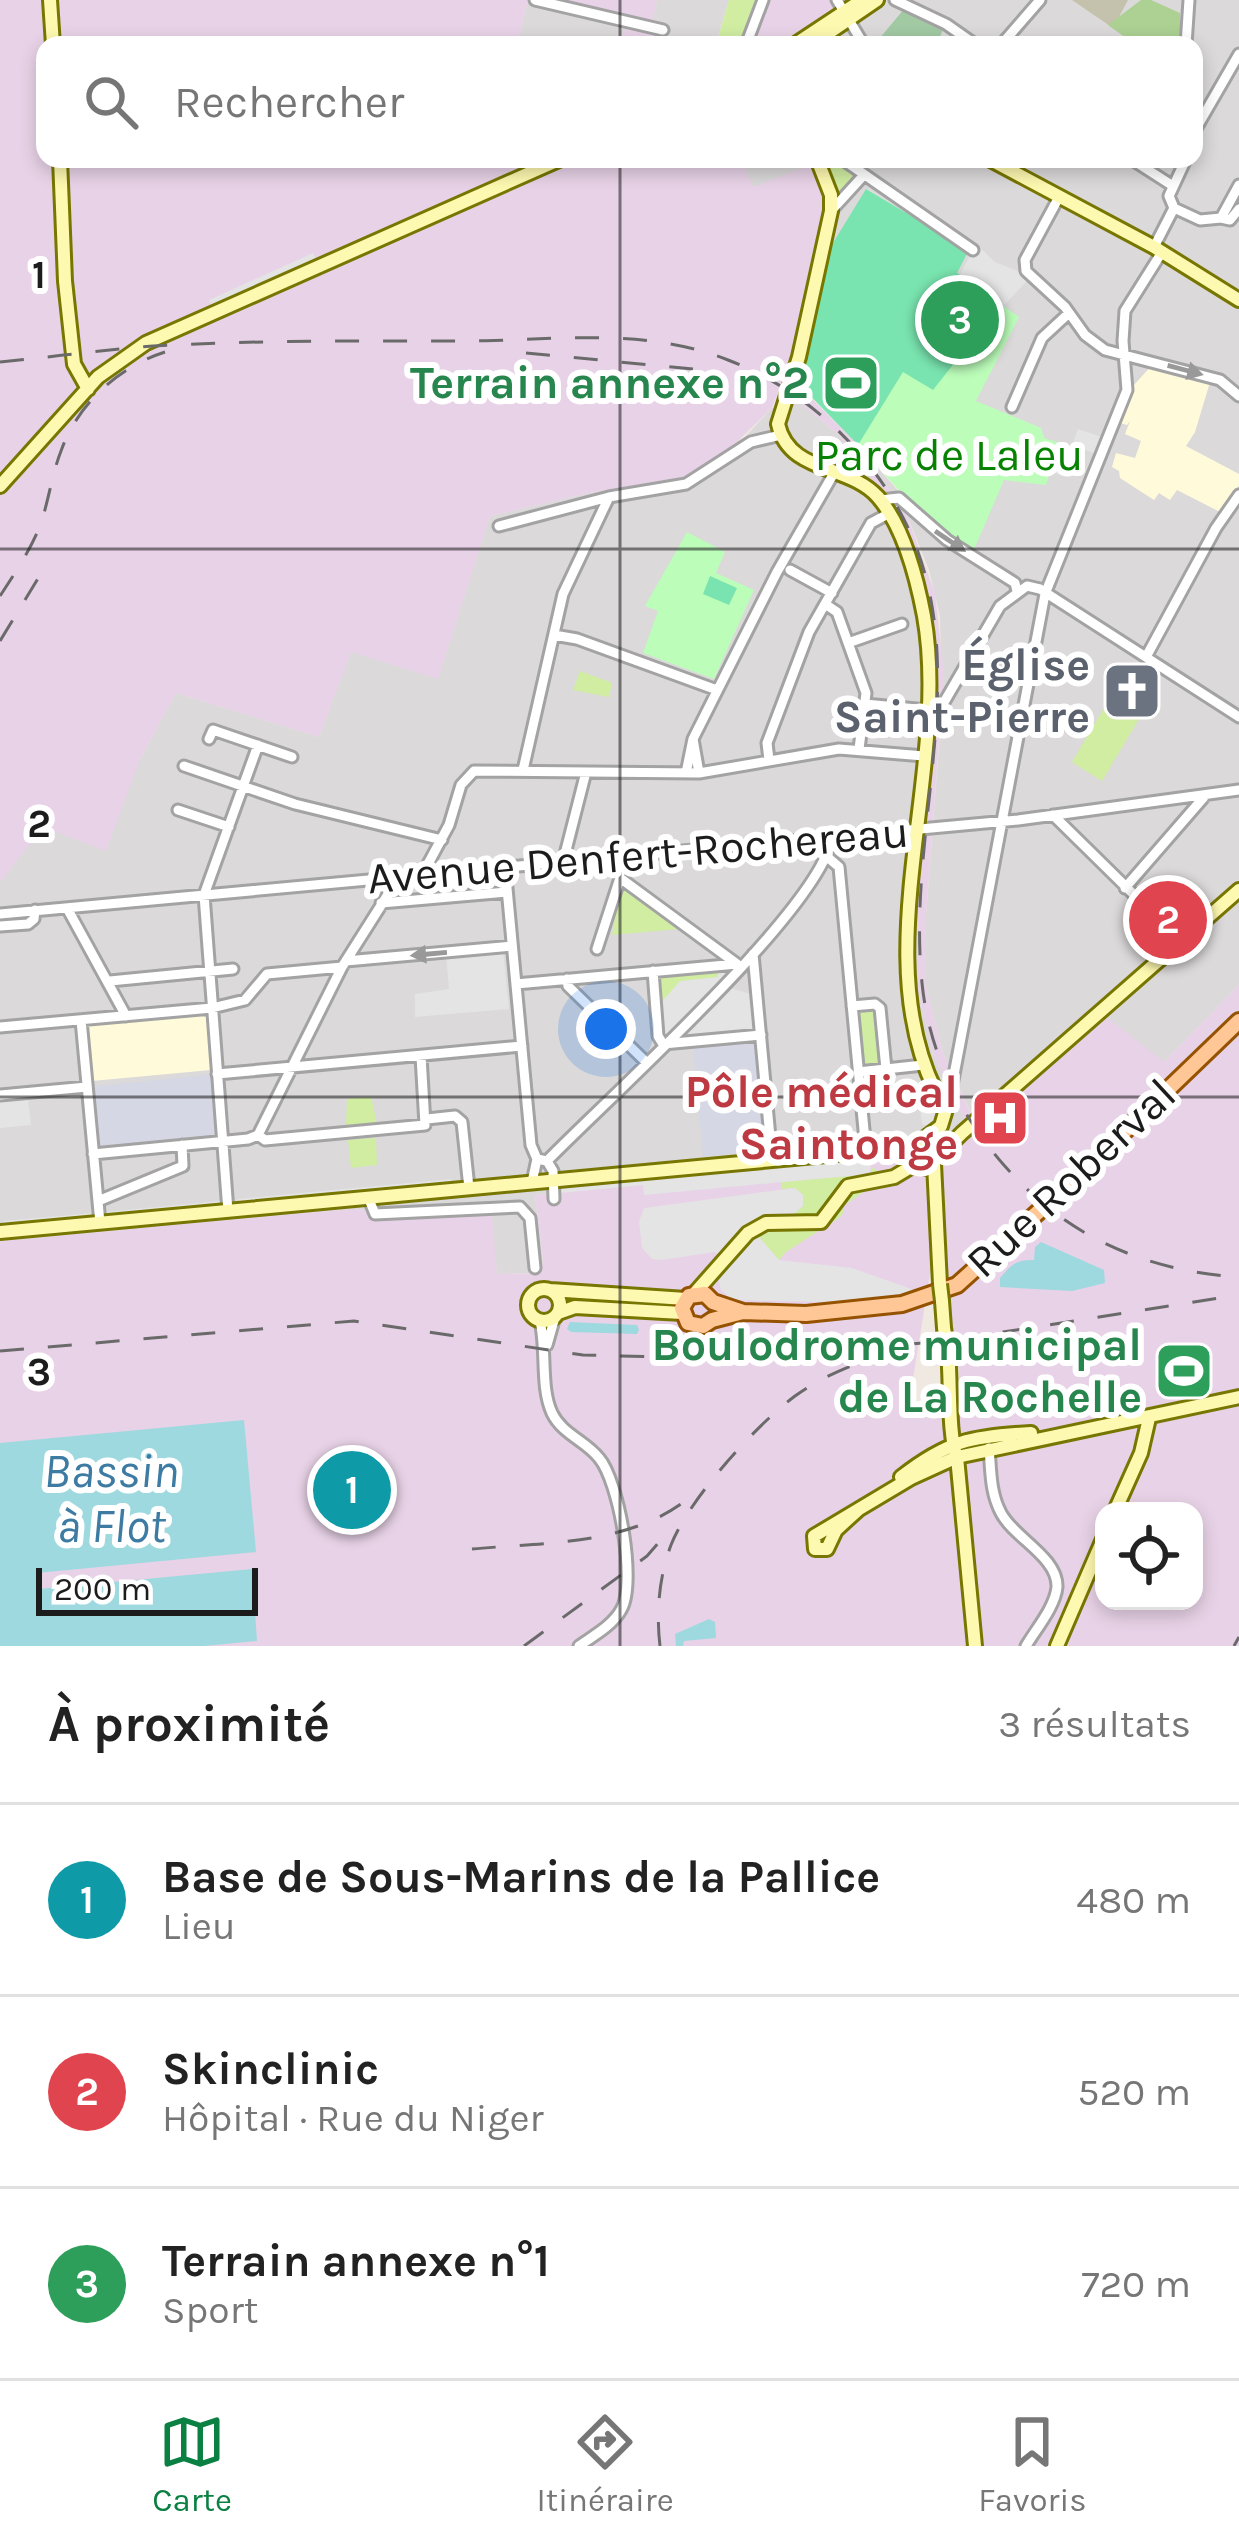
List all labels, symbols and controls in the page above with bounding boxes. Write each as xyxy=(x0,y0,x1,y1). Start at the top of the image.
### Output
search box xyxy=(36,36,1203,168)
icon: search xyxy=(78,69,144,135)
text: Rechercher xyxy=(174,76,404,128)
text: 1 xyxy=(32,252,46,298)
pin: 3 xyxy=(921,275,999,365)
sports icon: Terrain annexe n°2 xyxy=(820,352,882,414)
place label: Terrain annexe n°2 xyxy=(410,357,809,409)
one-way arrow xyxy=(1167,362,1204,381)
park label: Parc de Laleu xyxy=(814,429,1084,481)
one-way arrow xyxy=(933,529,966,552)
place label: Église Saint-Pierre xyxy=(834,636,1090,743)
church icon: Église Saint-Pierre xyxy=(1101,660,1163,722)
text: 2 xyxy=(27,801,51,847)
street label: Avenue Denfert-Rochereau xyxy=(365,805,911,905)
pin: 2 xyxy=(1129,875,1207,965)
one-way arrow xyxy=(410,944,447,963)
your location xyxy=(576,999,636,1059)
place label: Pôle médical Saintonge xyxy=(685,1066,958,1171)
street label: Rue Roberval xyxy=(956,1068,1186,1288)
hospital icon: Pôle médical Saintonge xyxy=(969,1087,1031,1149)
place label: Boulodrome municipal de La Rochelle xyxy=(651,1319,1142,1423)
sports icon: Boulodrome municipal de La Rochelle xyxy=(1153,1340,1215,1402)
text: 3 xyxy=(27,1349,51,1395)
water label: Bassin à Flot xyxy=(43,1443,179,1554)
pin: 1 xyxy=(313,1445,391,1535)
map controls xyxy=(1095,1502,1203,1610)
button: locate xyxy=(1095,1502,1203,1610)
scale bar xyxy=(36,1562,258,1615)
text: 200 m xyxy=(54,1570,151,1608)
text: À proximité xyxy=(48,1694,330,1754)
text: 3 résultats xyxy=(998,1701,1191,1747)
text: Base de Sous-Marins de la Pallice xyxy=(162,1851,880,1903)
text: 1 xyxy=(80,1877,94,1923)
text: 480 m xyxy=(1076,1877,1191,1923)
text: Lieu xyxy=(162,1903,236,1949)
text: Skinclinic xyxy=(162,2043,379,2095)
text: 2 xyxy=(75,2069,99,2115)
text: 520 m xyxy=(1077,2069,1191,2115)
text: Hôpital · Rue du Niger xyxy=(162,2095,544,2141)
text: Terrain annexe n°1 xyxy=(162,2235,550,2287)
text: 3 xyxy=(75,2261,99,2307)
text: 720 m xyxy=(1081,2261,1191,2307)
text: Sport xyxy=(162,2287,258,2333)
tab: Carte xyxy=(152,2409,232,2519)
tab: Itinéraire xyxy=(537,2409,674,2519)
tab: Favoris xyxy=(978,2409,1087,2519)

